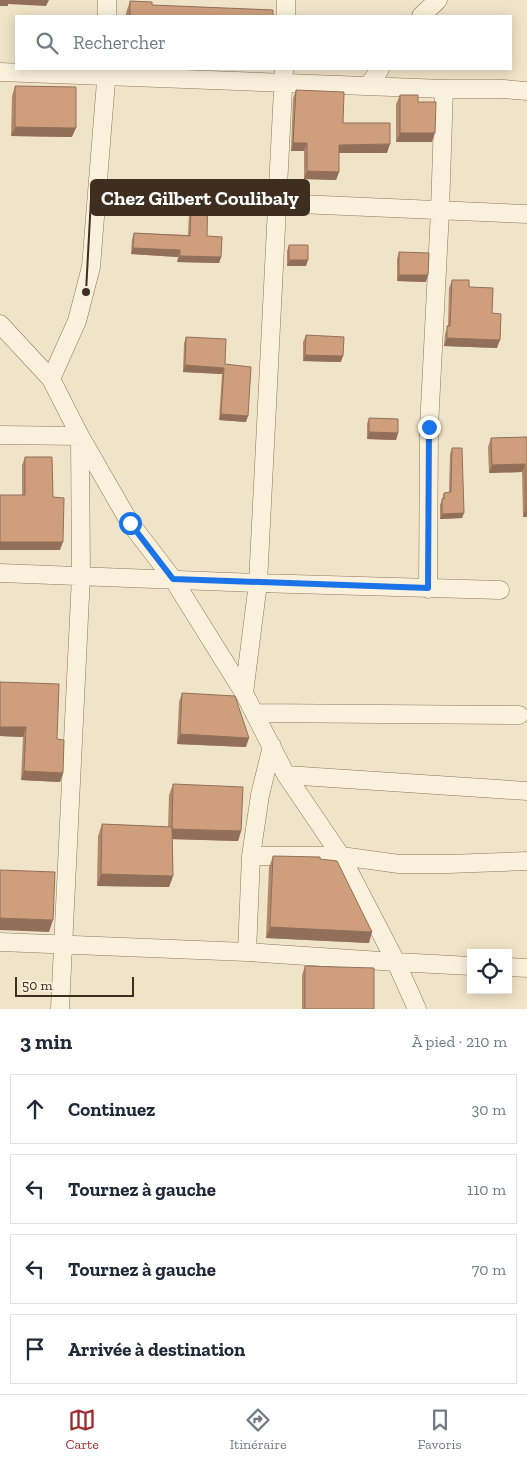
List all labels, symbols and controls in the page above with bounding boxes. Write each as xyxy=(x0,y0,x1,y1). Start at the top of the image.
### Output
search box xyxy=(15,15,512,70)
icon: search xyxy=(33,29,61,57)
text: Rechercher xyxy=(73,31,166,54)
callout: Chez Gilbert Coulibaly xyxy=(91,180,309,215)
text: Chez Gilbert Coulibaly xyxy=(101,186,299,210)
route end xyxy=(418,416,441,439)
route start xyxy=(119,512,142,535)
map controls xyxy=(467,949,512,994)
button: locate xyxy=(467,949,512,994)
scale bar xyxy=(15,974,134,997)
text: 50 m xyxy=(22,977,53,994)
text: 3 min xyxy=(20,1029,72,1054)
text: À pied · 210 m xyxy=(412,1032,507,1051)
icon: ahead xyxy=(21,1095,49,1123)
text: Continuez xyxy=(68,1098,155,1121)
text: 30 m xyxy=(472,1100,506,1119)
icon: left xyxy=(21,1175,49,1203)
text: Tournez à gauche xyxy=(68,1178,216,1201)
text: 110 m xyxy=(467,1180,506,1199)
icon: left xyxy=(21,1255,49,1283)
text: Tournez à gauche xyxy=(68,1258,216,1281)
text: 70 m xyxy=(472,1260,506,1279)
icon: arrive xyxy=(21,1335,49,1363)
text: Arrivée à destination xyxy=(68,1338,245,1361)
tab: Carte xyxy=(65,1406,99,1453)
tab: Itinéraire xyxy=(230,1406,287,1453)
tab: Favoris xyxy=(417,1406,462,1453)

